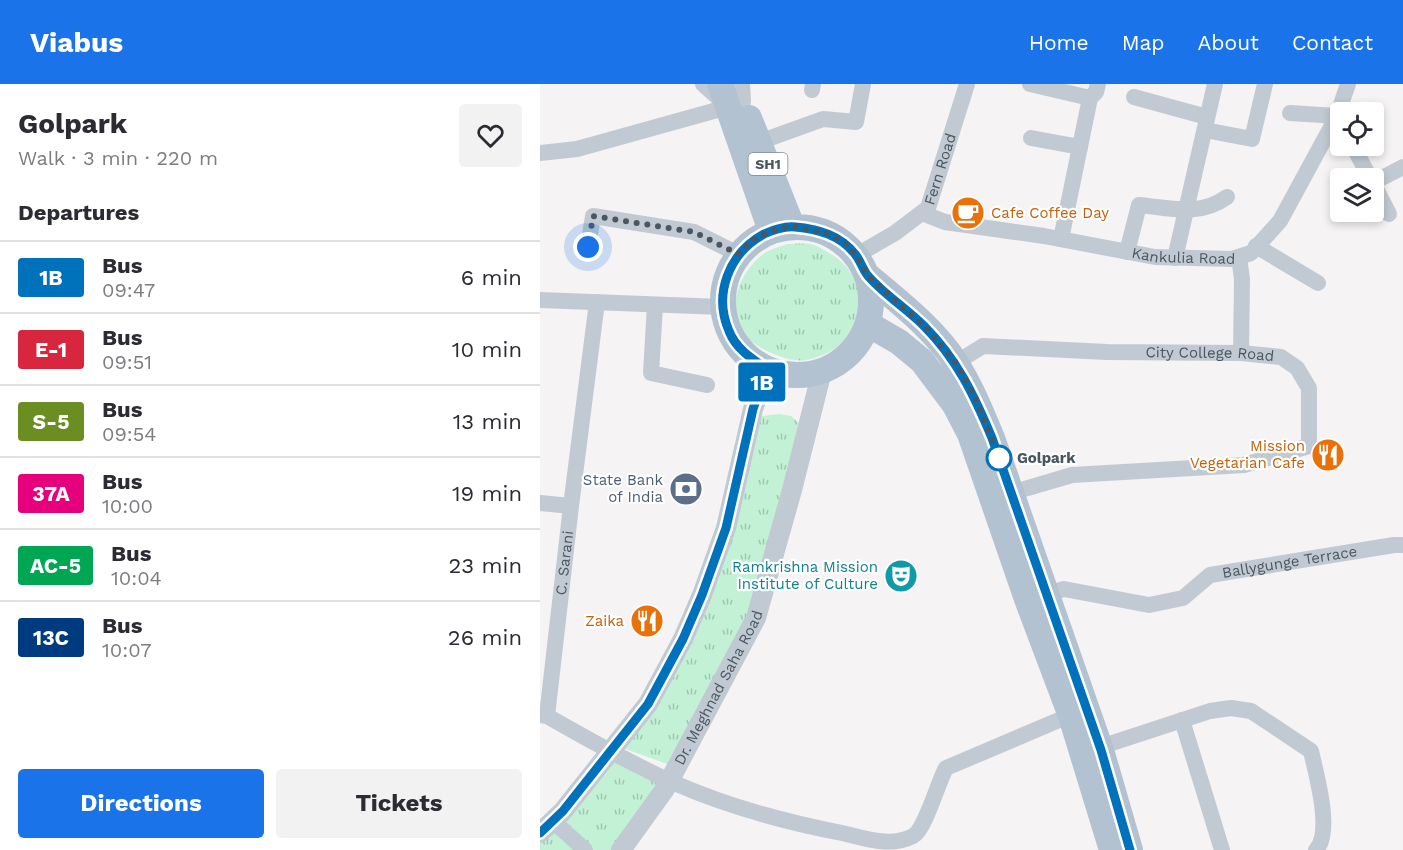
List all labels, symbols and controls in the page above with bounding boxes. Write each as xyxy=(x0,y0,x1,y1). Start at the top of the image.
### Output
text: Viabus xyxy=(30,26,123,59)
text: Home xyxy=(1029,30,1089,55)
text: Map xyxy=(1122,30,1165,55)
text: About xyxy=(1198,30,1259,55)
text: Contact xyxy=(1292,30,1373,55)
map controls xyxy=(1330,102,1384,222)
button: locate xyxy=(1330,102,1384,156)
button: heart xyxy=(459,104,522,167)
text: Golpark xyxy=(18,107,127,140)
street label: Fern Road xyxy=(920,131,960,207)
text: Walk · 3 min · 220 m xyxy=(18,146,218,170)
road number: SH1 xyxy=(748,153,788,175)
button: layers xyxy=(1330,168,1384,222)
cafe icon: Cafe Coffee Day xyxy=(950,195,986,231)
text: Departures xyxy=(18,200,139,225)
place label: Cafe Coffee Day xyxy=(991,204,1109,222)
your location xyxy=(573,232,603,262)
street label: Kankulia Road xyxy=(1130,244,1235,268)
text: Bus xyxy=(102,253,142,278)
text: 1B xyxy=(39,265,63,290)
text: 6 min xyxy=(461,265,522,290)
text: 09:47 xyxy=(102,278,155,302)
text: Bus xyxy=(102,325,142,350)
text: E-1 xyxy=(35,337,67,362)
text: 10 min xyxy=(452,337,522,362)
street label: City College Road xyxy=(1145,343,1275,365)
text: 09:51 xyxy=(102,350,152,374)
line badge: 1B xyxy=(735,362,789,402)
text: 1B xyxy=(750,370,774,395)
text: Bus xyxy=(102,397,142,422)
text: S-5 xyxy=(33,409,69,434)
text: 13 min xyxy=(453,409,522,434)
text: 09:54 xyxy=(102,422,157,446)
place label: Mission Vegetarian Cafe xyxy=(1190,437,1305,472)
restaurant icon: Mission Vegetarian Cafe xyxy=(1310,437,1346,473)
marker: Golpark xyxy=(986,445,1012,471)
place label: Golpark xyxy=(1017,449,1076,467)
text: Bus xyxy=(102,469,142,494)
place label: State Bank of India xyxy=(583,471,664,506)
bank icon: State Bank of India xyxy=(668,471,704,507)
text: 37A xyxy=(32,481,70,506)
text: 19 min xyxy=(452,481,522,506)
text: 10:00 xyxy=(102,494,153,518)
street label: C. Sarani xyxy=(552,530,577,596)
text: Bus xyxy=(111,541,151,566)
street label: Ballygunge Terrace xyxy=(1221,542,1358,582)
text: AC-5 xyxy=(30,553,81,578)
text: 23 min xyxy=(448,553,522,578)
place label: Ramkrishna Mission Institute of Culture xyxy=(732,558,878,593)
theatre icon: Ramkrishna Mission Institute of Culture xyxy=(883,558,919,594)
text: 10:04 xyxy=(111,566,162,590)
restaurant icon: Zaika xyxy=(629,603,665,639)
street label: Dr. Meghnad Saha Road xyxy=(670,608,767,768)
place label: Zaika xyxy=(585,612,625,630)
text: Bus xyxy=(102,613,142,638)
text: 13C xyxy=(33,625,69,650)
text: 26 min xyxy=(448,625,522,650)
text: 10:07 xyxy=(102,638,151,662)
button: Directions xyxy=(18,769,264,838)
button: Tickets xyxy=(276,769,522,838)

